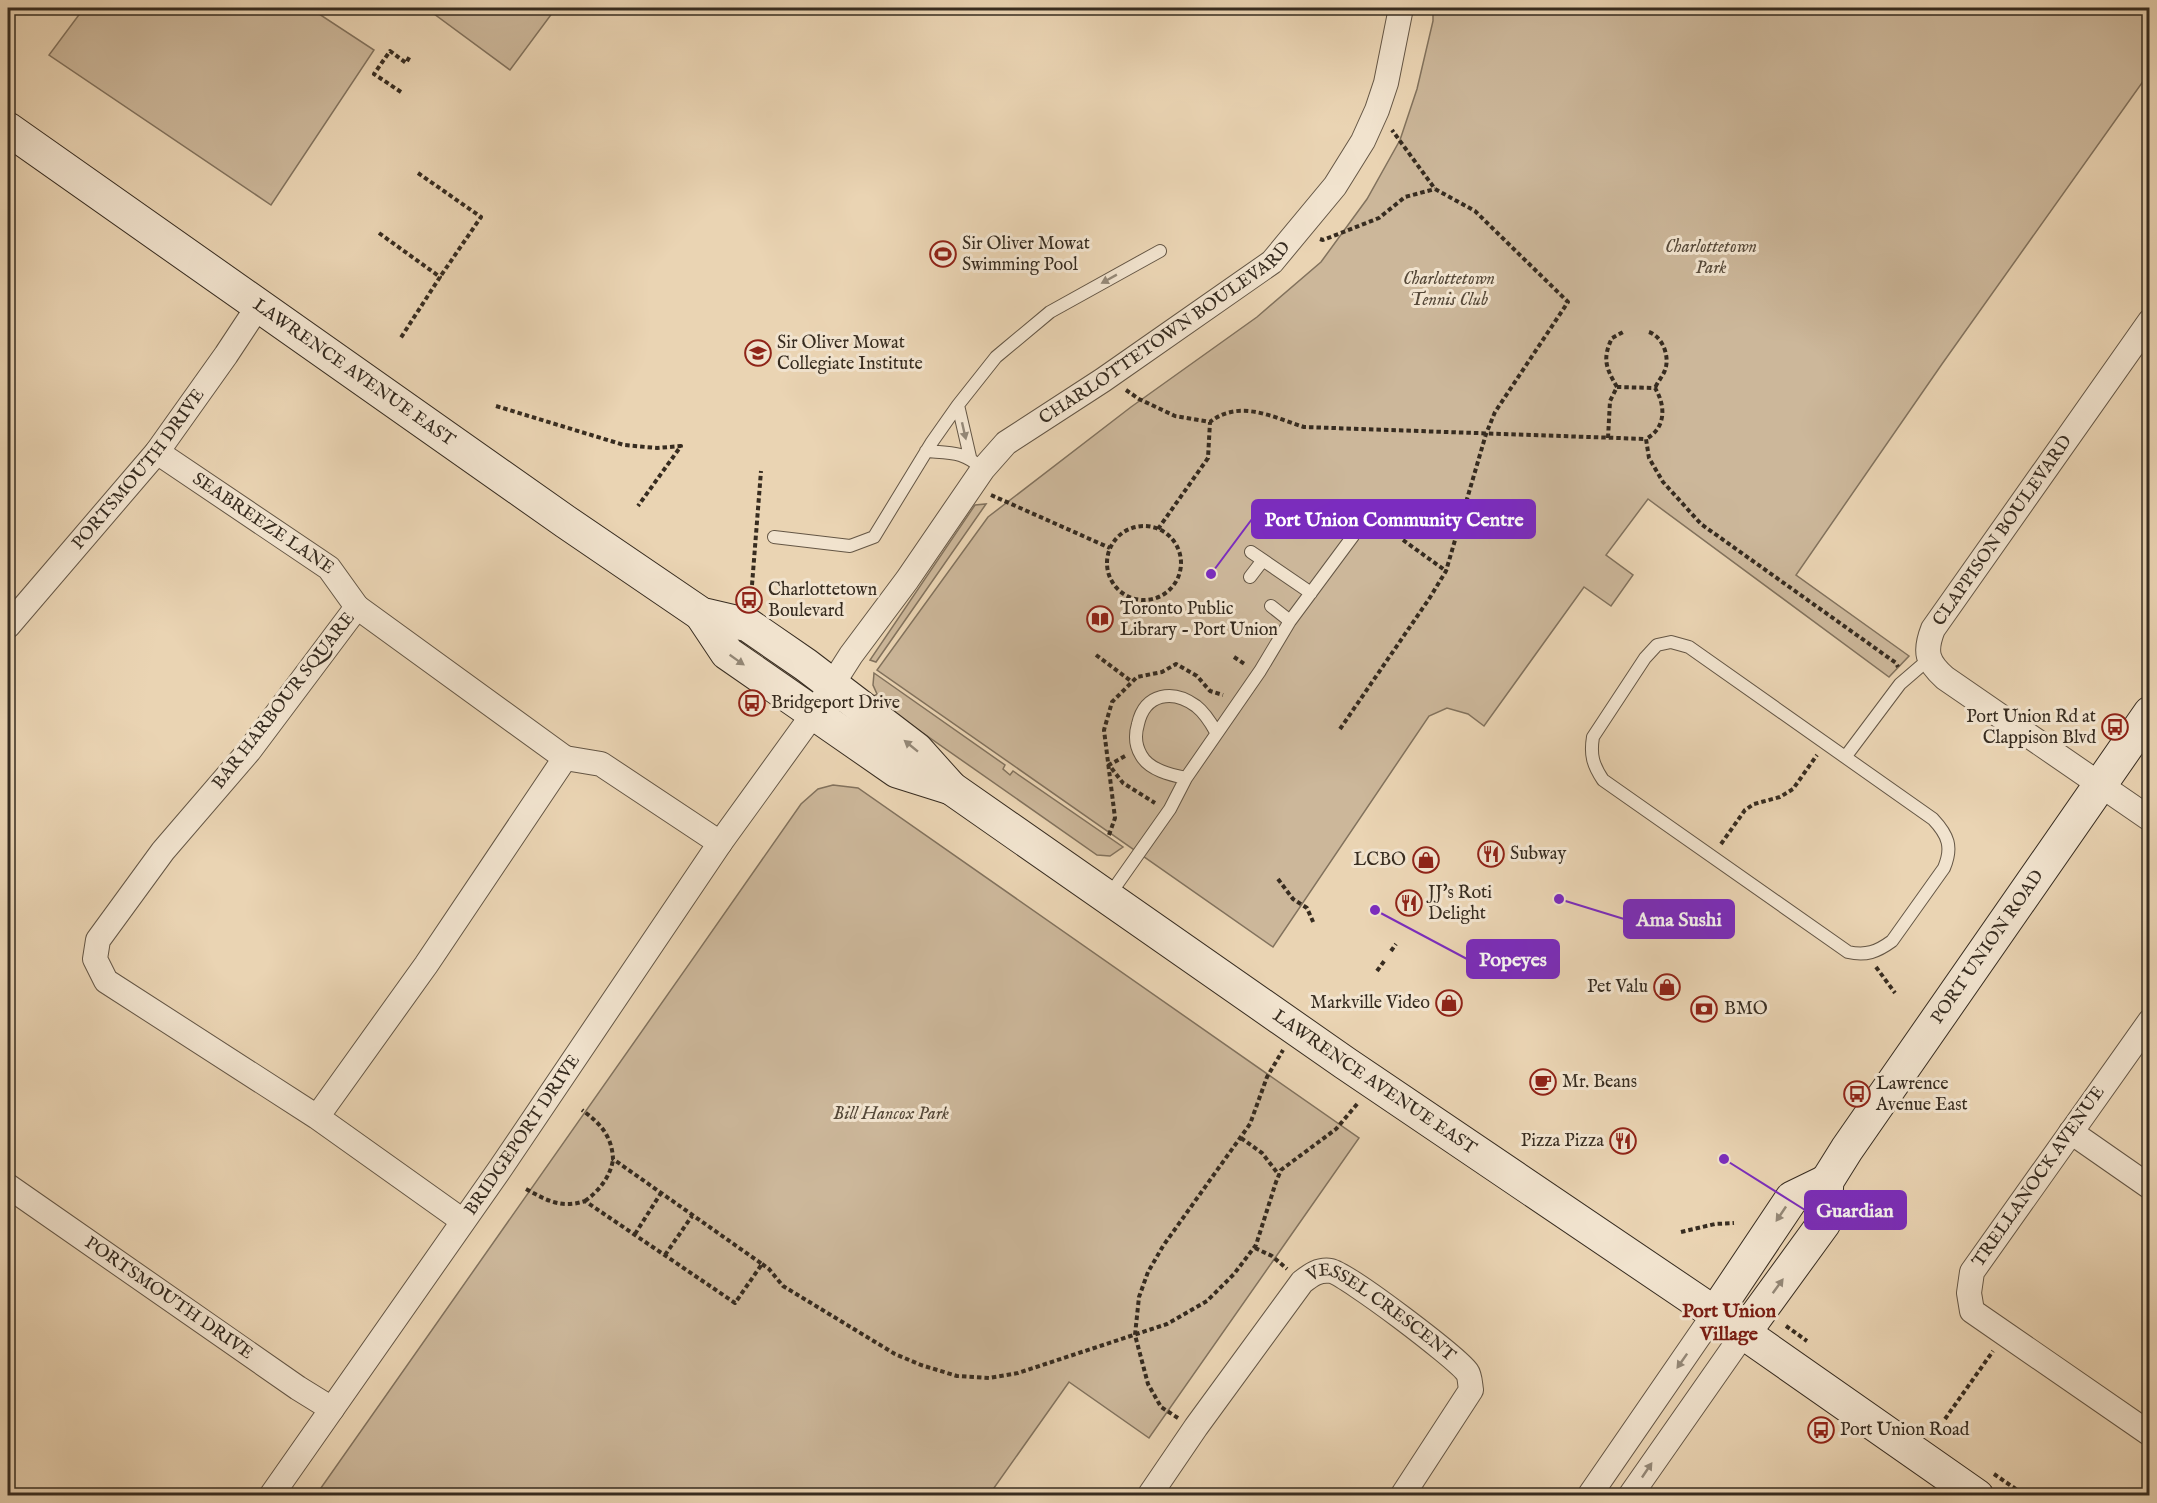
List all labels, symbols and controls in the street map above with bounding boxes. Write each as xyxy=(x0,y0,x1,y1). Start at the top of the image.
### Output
place label: Sir Oliver Mowat Swimming Pool xyxy=(962,233,1090,277)
park label: Charlottetown Park xyxy=(1665,236,1757,280)
street label: CHARLOTTETOWN BOULEVARD xyxy=(1035,237,1296,430)
sports icon: Sir Oliver Mowat Swimming Pool xyxy=(928,239,958,269)
park label: Charlottetown Tennis Club xyxy=(1403,268,1495,312)
one-way arrow xyxy=(1100,274,1117,284)
street label: LAWRENCE AVENUE EAST xyxy=(248,293,459,452)
place label: Sir Oliver Mowat Collegiate Institute xyxy=(777,332,923,376)
school or university icon: Sir Oliver Mowat Collegiate Institute xyxy=(743,338,773,368)
street label: PORTSMOUTH DRIVE xyxy=(67,384,210,555)
one-way arrow xyxy=(959,422,969,440)
street label: CLAPPISON BOULEVARD xyxy=(1928,431,2078,631)
street label: SEABREEZE LANE xyxy=(188,468,339,580)
callout: Port Union Community Centre xyxy=(1252,500,1535,538)
text: Port Union Community Centre xyxy=(1264,508,1524,533)
place label: Charlottetown Boulevard xyxy=(768,579,877,623)
bus stop icon: Charlottetown Boulevard xyxy=(734,585,764,615)
place label: Toronto Public Library - Port Union xyxy=(1120,598,1278,642)
library icon: Toronto Public Library - Port Union xyxy=(1085,604,1115,634)
street label: BAR HARBOUR SQUARE xyxy=(208,608,360,794)
one-way arrow xyxy=(728,654,744,666)
bus stop icon: Bridgeport Drive xyxy=(737,688,767,718)
place label: Bridgeport Drive xyxy=(771,692,900,715)
place label: Port Union Rd at Clappison Blvd xyxy=(1966,706,2096,750)
bus stop icon: Port Union Rd at Clappison Blvd xyxy=(2100,712,2130,742)
one-way arrow xyxy=(903,739,919,752)
restaurant icon: Subway xyxy=(1476,839,1506,869)
place label: Subway xyxy=(1510,843,1566,866)
shop icon: LCBO xyxy=(1411,845,1441,875)
place label: LCBO xyxy=(1354,849,1406,872)
street label: PORT UNION ROAD xyxy=(1926,865,2049,1028)
place label: JJ's Roti Delight xyxy=(1426,882,1492,926)
restaurant icon: JJ's Roti Delight xyxy=(1394,888,1424,918)
callout: Ama Sushi xyxy=(1624,900,1734,938)
text: Ama Sushi xyxy=(1635,908,1722,933)
callout: Popeyes xyxy=(1467,940,1559,978)
text: Popeyes xyxy=(1479,948,1547,973)
shop icon: Pet Valu xyxy=(1652,972,1682,1002)
place label: Pet Valu xyxy=(1587,976,1648,999)
shop icon: Markville Video xyxy=(1434,988,1464,1018)
place label: Markville Video xyxy=(1310,992,1430,1015)
bank icon: BMO xyxy=(1689,994,1719,1024)
place label: BMO xyxy=(1724,998,1768,1021)
street label: LAWRENCE AVENUE EAST xyxy=(1268,1004,1481,1160)
street label: BRIDGEPORT DRIVE xyxy=(460,1050,585,1220)
cafe icon: Mr. Beans xyxy=(1528,1067,1558,1097)
place label: Mr. Beans xyxy=(1562,1071,1637,1094)
place label: Lawrence Avenue East xyxy=(1875,1073,1968,1117)
bus stop icon: Lawrence Avenue East xyxy=(1842,1079,1872,1109)
street label: TRELLANOCK AVENUE xyxy=(1968,1082,2110,1272)
park label: Bill Hancox Park xyxy=(833,1103,949,1126)
restaurant icon: Pizza Pizza xyxy=(1608,1126,1638,1156)
place label: Pizza Pizza xyxy=(1521,1130,1604,1153)
callout: Guardian xyxy=(1805,1191,1906,1229)
text: Guardian xyxy=(1816,1199,1894,1224)
one-way arrow xyxy=(1775,1206,1787,1222)
street label: PORTSMOUTH DRIVE xyxy=(80,1231,258,1365)
street label: VESSEL CRESCENT xyxy=(1302,1259,1460,1367)
one-way arrow xyxy=(1772,1278,1784,1293)
district label: Port Union Village xyxy=(1682,1299,1776,1347)
one-way arrow xyxy=(1677,1353,1688,1369)
bus stop icon: Port Union Road xyxy=(1806,1415,1836,1445)
place label: Port Union Road xyxy=(1840,1419,1970,1442)
one-way arrow xyxy=(1642,1462,1653,1479)

